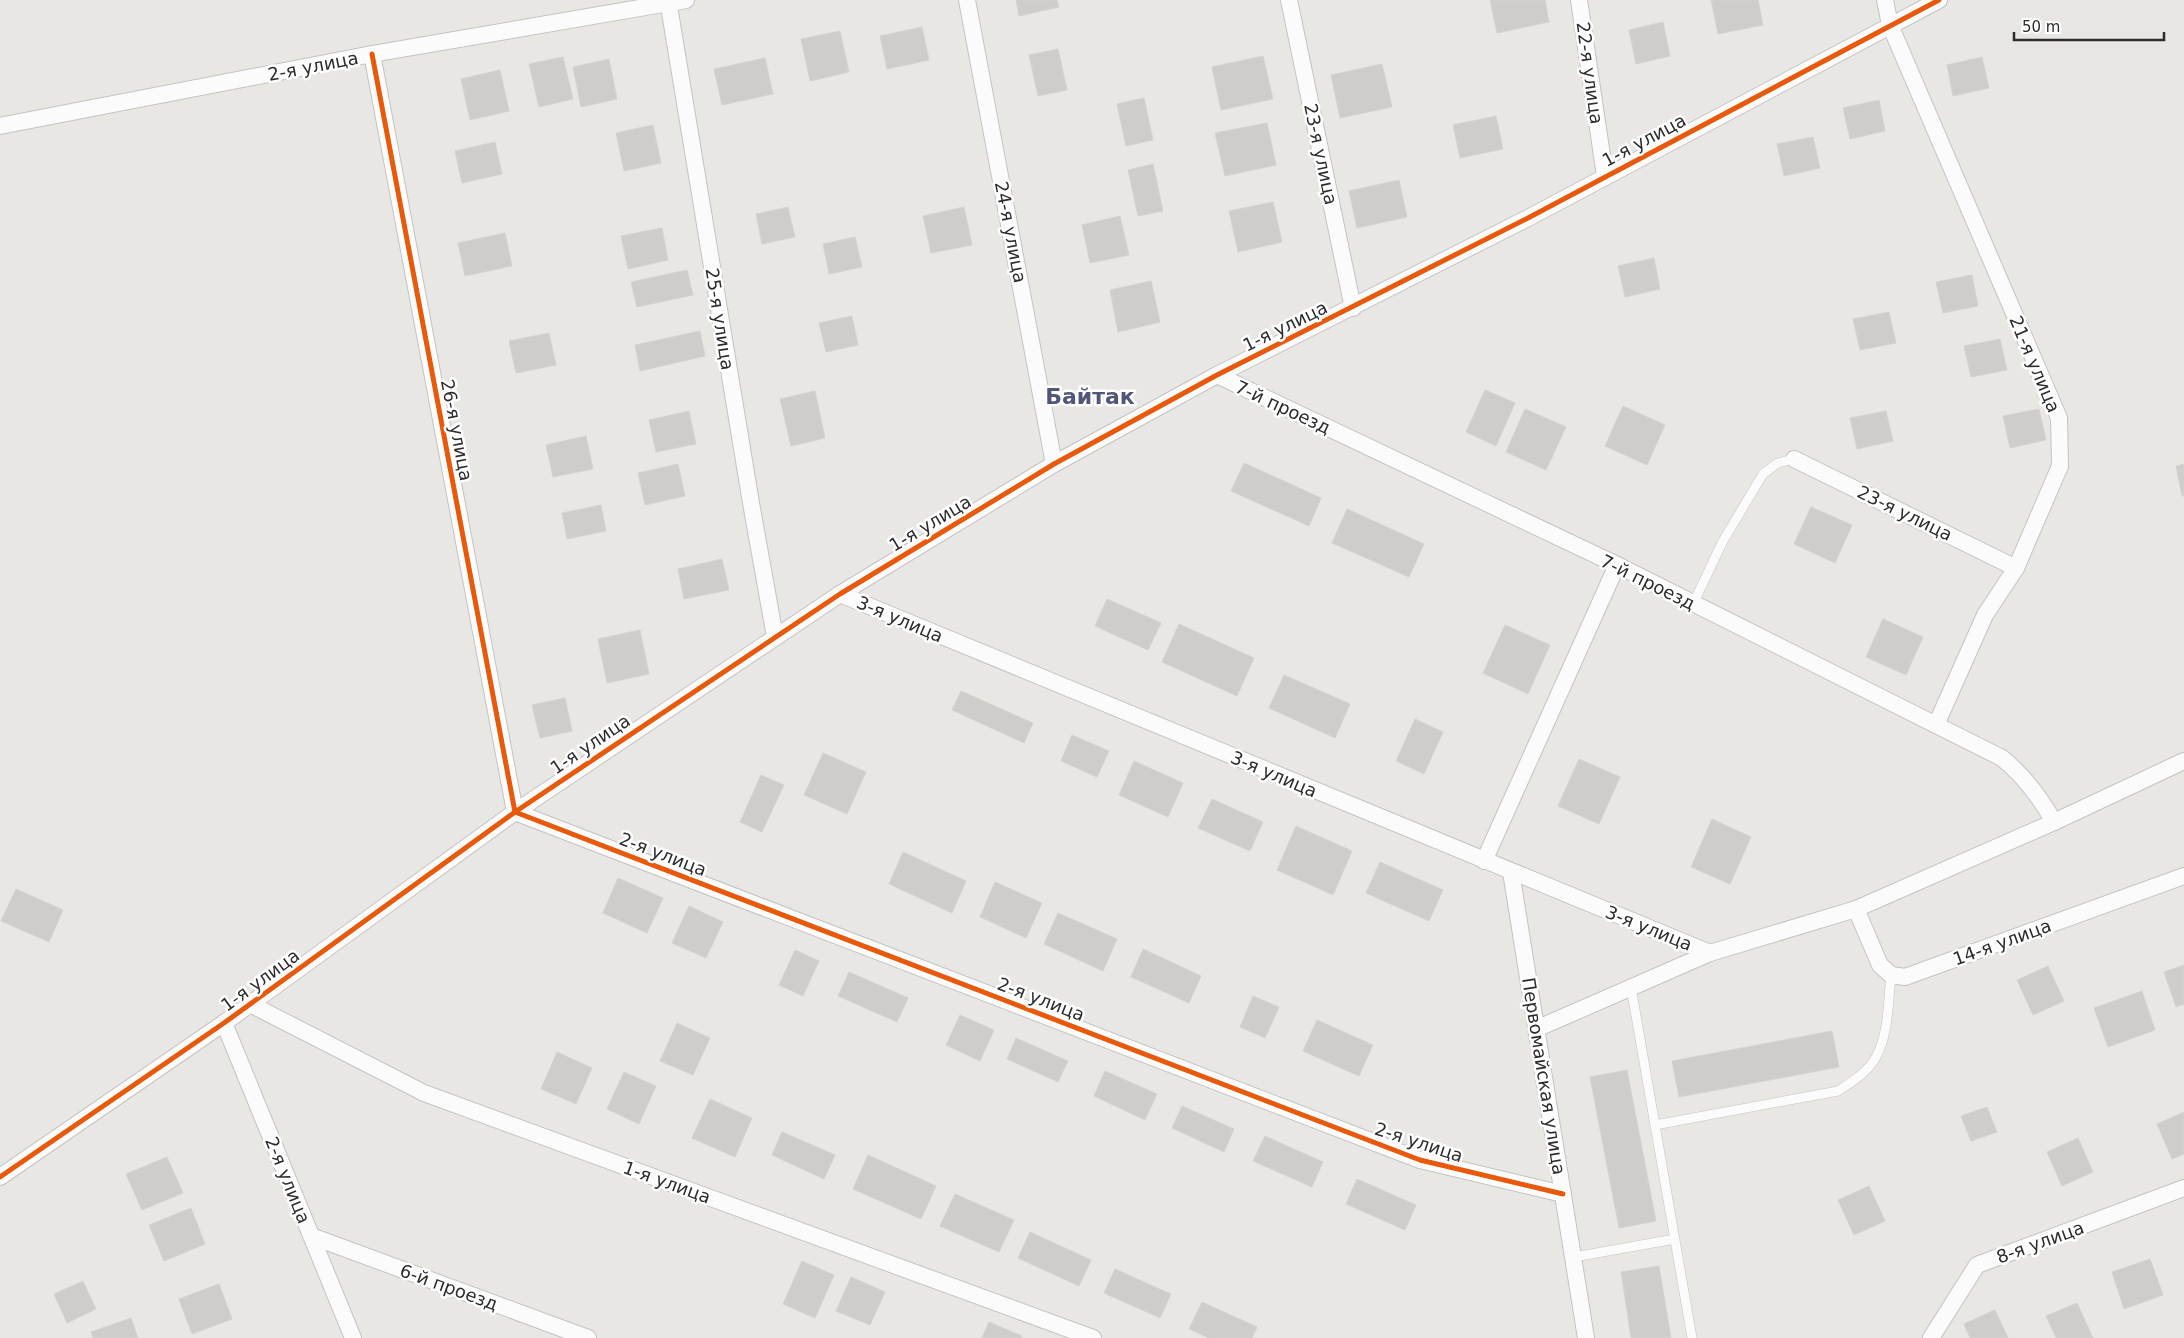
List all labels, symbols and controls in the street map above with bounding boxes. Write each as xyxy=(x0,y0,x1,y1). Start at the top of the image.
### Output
scale bar xyxy=(2014,10,2164,42)
text: 50 m xyxy=(2022,18,2060,36)
street label: 22-я улица xyxy=(1572,20,1608,126)
street label: 2-я улица xyxy=(266,47,360,85)
street label: 23-я улица xyxy=(1300,101,1342,207)
street label: 1-я улица xyxy=(1599,109,1689,171)
street label: 24-я улица xyxy=(991,179,1031,285)
street label: 25-я улица xyxy=(702,266,738,372)
street label: 1-я улица xyxy=(1239,296,1331,356)
street label: 21-я улица xyxy=(2005,312,2065,416)
street label: 7-й проезд xyxy=(1232,376,1334,438)
street label: 26-я улица xyxy=(437,377,477,483)
district label: Байтак xyxy=(1045,384,1135,409)
street label: 23-я улица xyxy=(1854,481,1956,545)
street label: 1-я улица xyxy=(885,490,975,556)
street label: 7-й проезд xyxy=(1597,550,1699,614)
street label: 3-я улица xyxy=(854,591,946,647)
street label: 1-я улица xyxy=(546,710,634,778)
street label: 3-я улица xyxy=(1228,746,1320,802)
street label: 2-я улица xyxy=(616,828,710,880)
street label: 3-я улица xyxy=(1603,901,1695,955)
street label: 14-я улица xyxy=(1950,915,2054,969)
street label: 1-я улица xyxy=(217,945,303,1015)
street label: 2-я улица xyxy=(994,973,1088,1025)
street label: Первомайская улица xyxy=(1518,976,1570,1176)
street label: 2-я улица xyxy=(1372,1118,1466,1166)
street label: 2-я улица xyxy=(261,1134,315,1226)
street label: 1-я улица xyxy=(620,1156,714,1208)
street label: 8-я улица xyxy=(1993,1216,2087,1268)
street label: 6-й проезд xyxy=(397,1260,501,1314)

